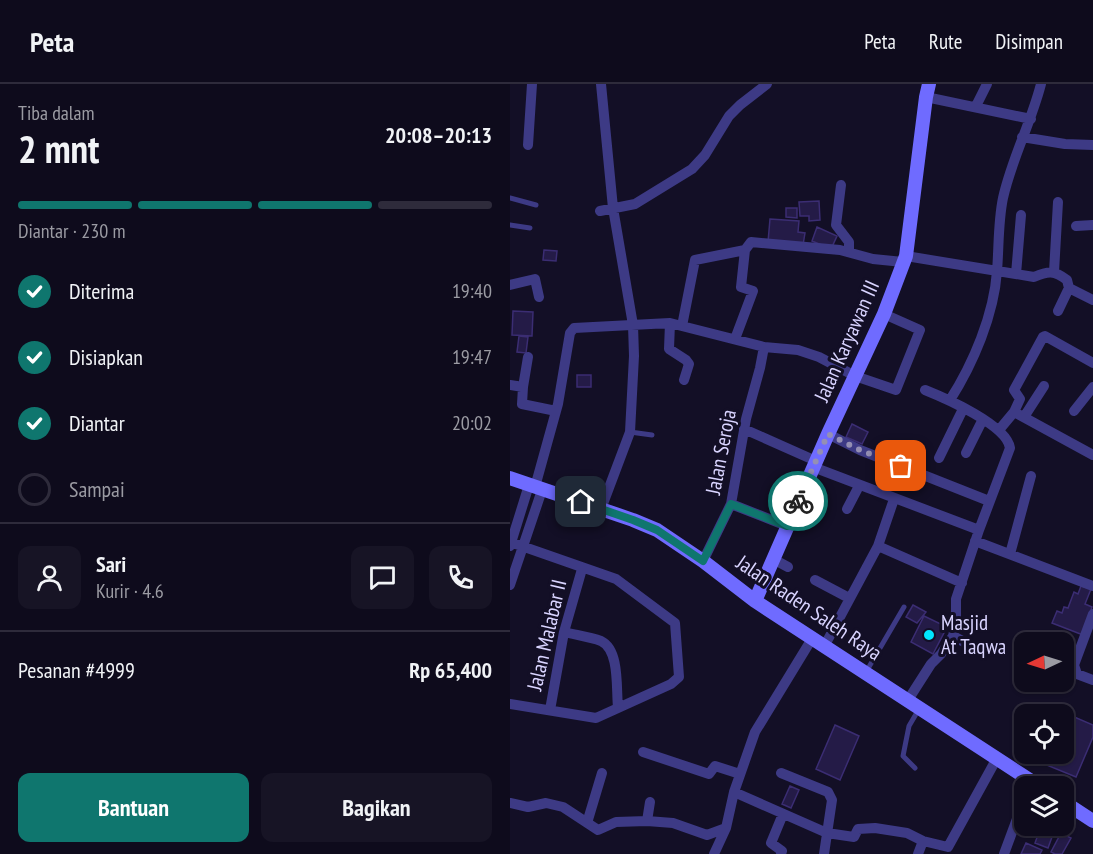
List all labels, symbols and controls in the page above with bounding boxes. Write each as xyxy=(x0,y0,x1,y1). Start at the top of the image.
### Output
text: Peta xyxy=(30,23,74,60)
text: Peta xyxy=(864,28,896,55)
text: Rute xyxy=(929,28,962,55)
text: Disimpan xyxy=(995,28,1063,55)
text: Tiba dalam xyxy=(18,100,95,126)
text: 20:08–20:13 xyxy=(385,121,492,149)
text: 2 mnt xyxy=(18,123,99,174)
text: Diantar · 230 m xyxy=(18,218,126,244)
icon: check xyxy=(18,275,51,308)
street label: Jalan Karyawan III xyxy=(807,276,885,407)
text: Diterima xyxy=(69,277,134,305)
text: 19:40 xyxy=(452,278,492,304)
icon: check xyxy=(18,341,51,374)
text: Disiapkan xyxy=(69,343,143,371)
text: 19:47 xyxy=(452,344,492,370)
icon: check xyxy=(18,407,51,440)
street label: Jalan Seroja xyxy=(699,407,742,498)
text: Diantar xyxy=(69,409,125,437)
text: 20:02 xyxy=(452,410,492,436)
pin xyxy=(875,440,926,491)
icon: bag xyxy=(884,449,917,482)
courier xyxy=(768,471,828,531)
text: Sampai xyxy=(69,475,125,503)
pin xyxy=(555,476,606,527)
icon: home xyxy=(564,485,597,518)
icon: bike xyxy=(782,485,815,518)
button: person xyxy=(18,546,81,609)
button: chat xyxy=(351,546,414,609)
button: phone xyxy=(429,546,492,609)
street label: Jalan Raden Saleh Raya xyxy=(731,548,887,666)
text: Sari xyxy=(96,550,126,578)
street label: Jalan Malabar II xyxy=(520,577,572,694)
text: Kurir · 4.6 xyxy=(96,578,164,604)
place label: Masjid At Taqwa xyxy=(941,609,1006,660)
marker: Masjid At Taqwa xyxy=(922,628,936,642)
north arrow xyxy=(1014,632,1074,692)
map controls xyxy=(1014,632,1074,836)
text: Pesanan #4999 xyxy=(18,656,135,684)
text: Rp 65,400 xyxy=(409,656,492,684)
button: locate xyxy=(1014,704,1074,764)
button: Bantuan xyxy=(18,773,249,842)
button: Bagikan xyxy=(261,773,492,842)
button: layers xyxy=(1014,776,1074,836)

